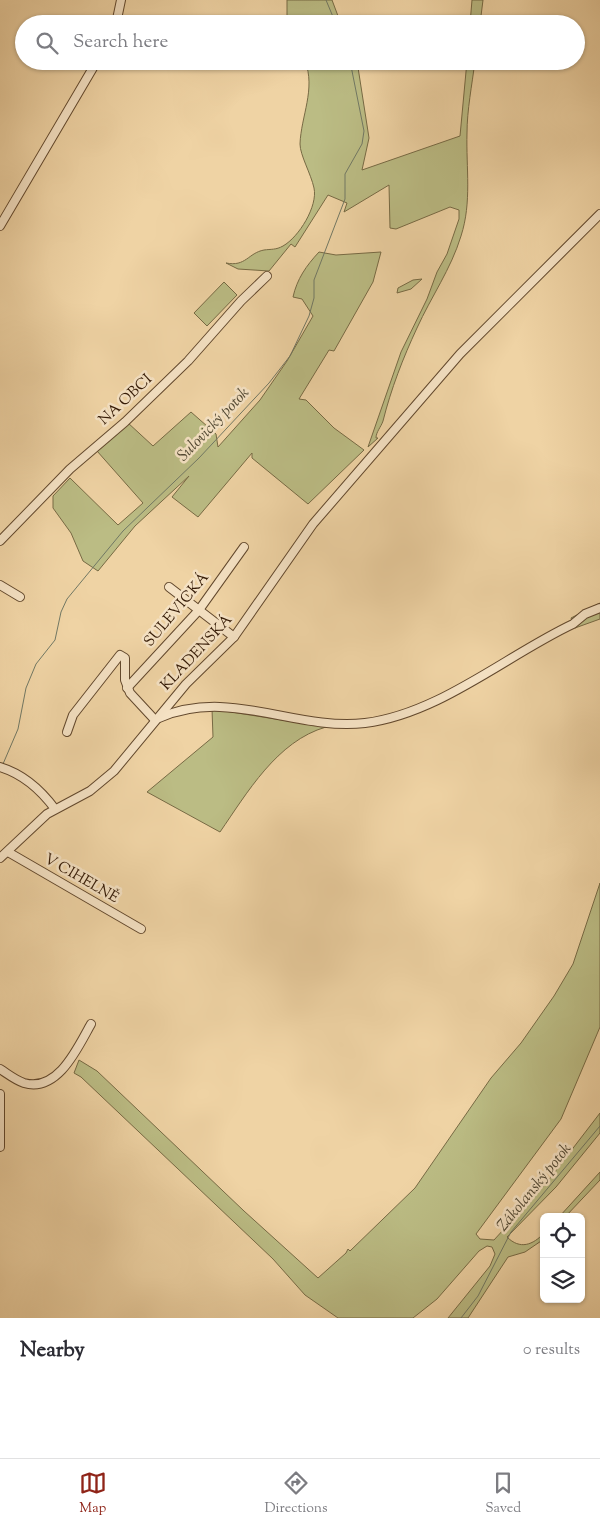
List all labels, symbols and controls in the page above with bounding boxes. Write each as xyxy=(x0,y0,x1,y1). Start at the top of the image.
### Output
search box xyxy=(15,15,585,70)
icon: search xyxy=(33,29,61,57)
text: Search here xyxy=(73,29,168,56)
street label: NA OBCI xyxy=(95,370,158,430)
water label: Sulovický potok xyxy=(173,383,255,467)
street label: SULEVICKÁ xyxy=(139,568,214,652)
street label: KLADENSKÁ xyxy=(156,610,238,696)
street label: V CIHELNĚ xyxy=(40,848,123,909)
water label: Zákolanský potok xyxy=(492,1139,578,1237)
map controls xyxy=(540,1213,585,1303)
button: locate xyxy=(540,1213,585,1258)
button: layers xyxy=(540,1258,585,1303)
text: Nearby xyxy=(20,1336,85,1366)
text: 0 results xyxy=(523,1339,580,1362)
tab: Map xyxy=(79,1469,107,1519)
tab: Directions xyxy=(264,1469,328,1519)
tab: Saved xyxy=(485,1469,521,1519)

